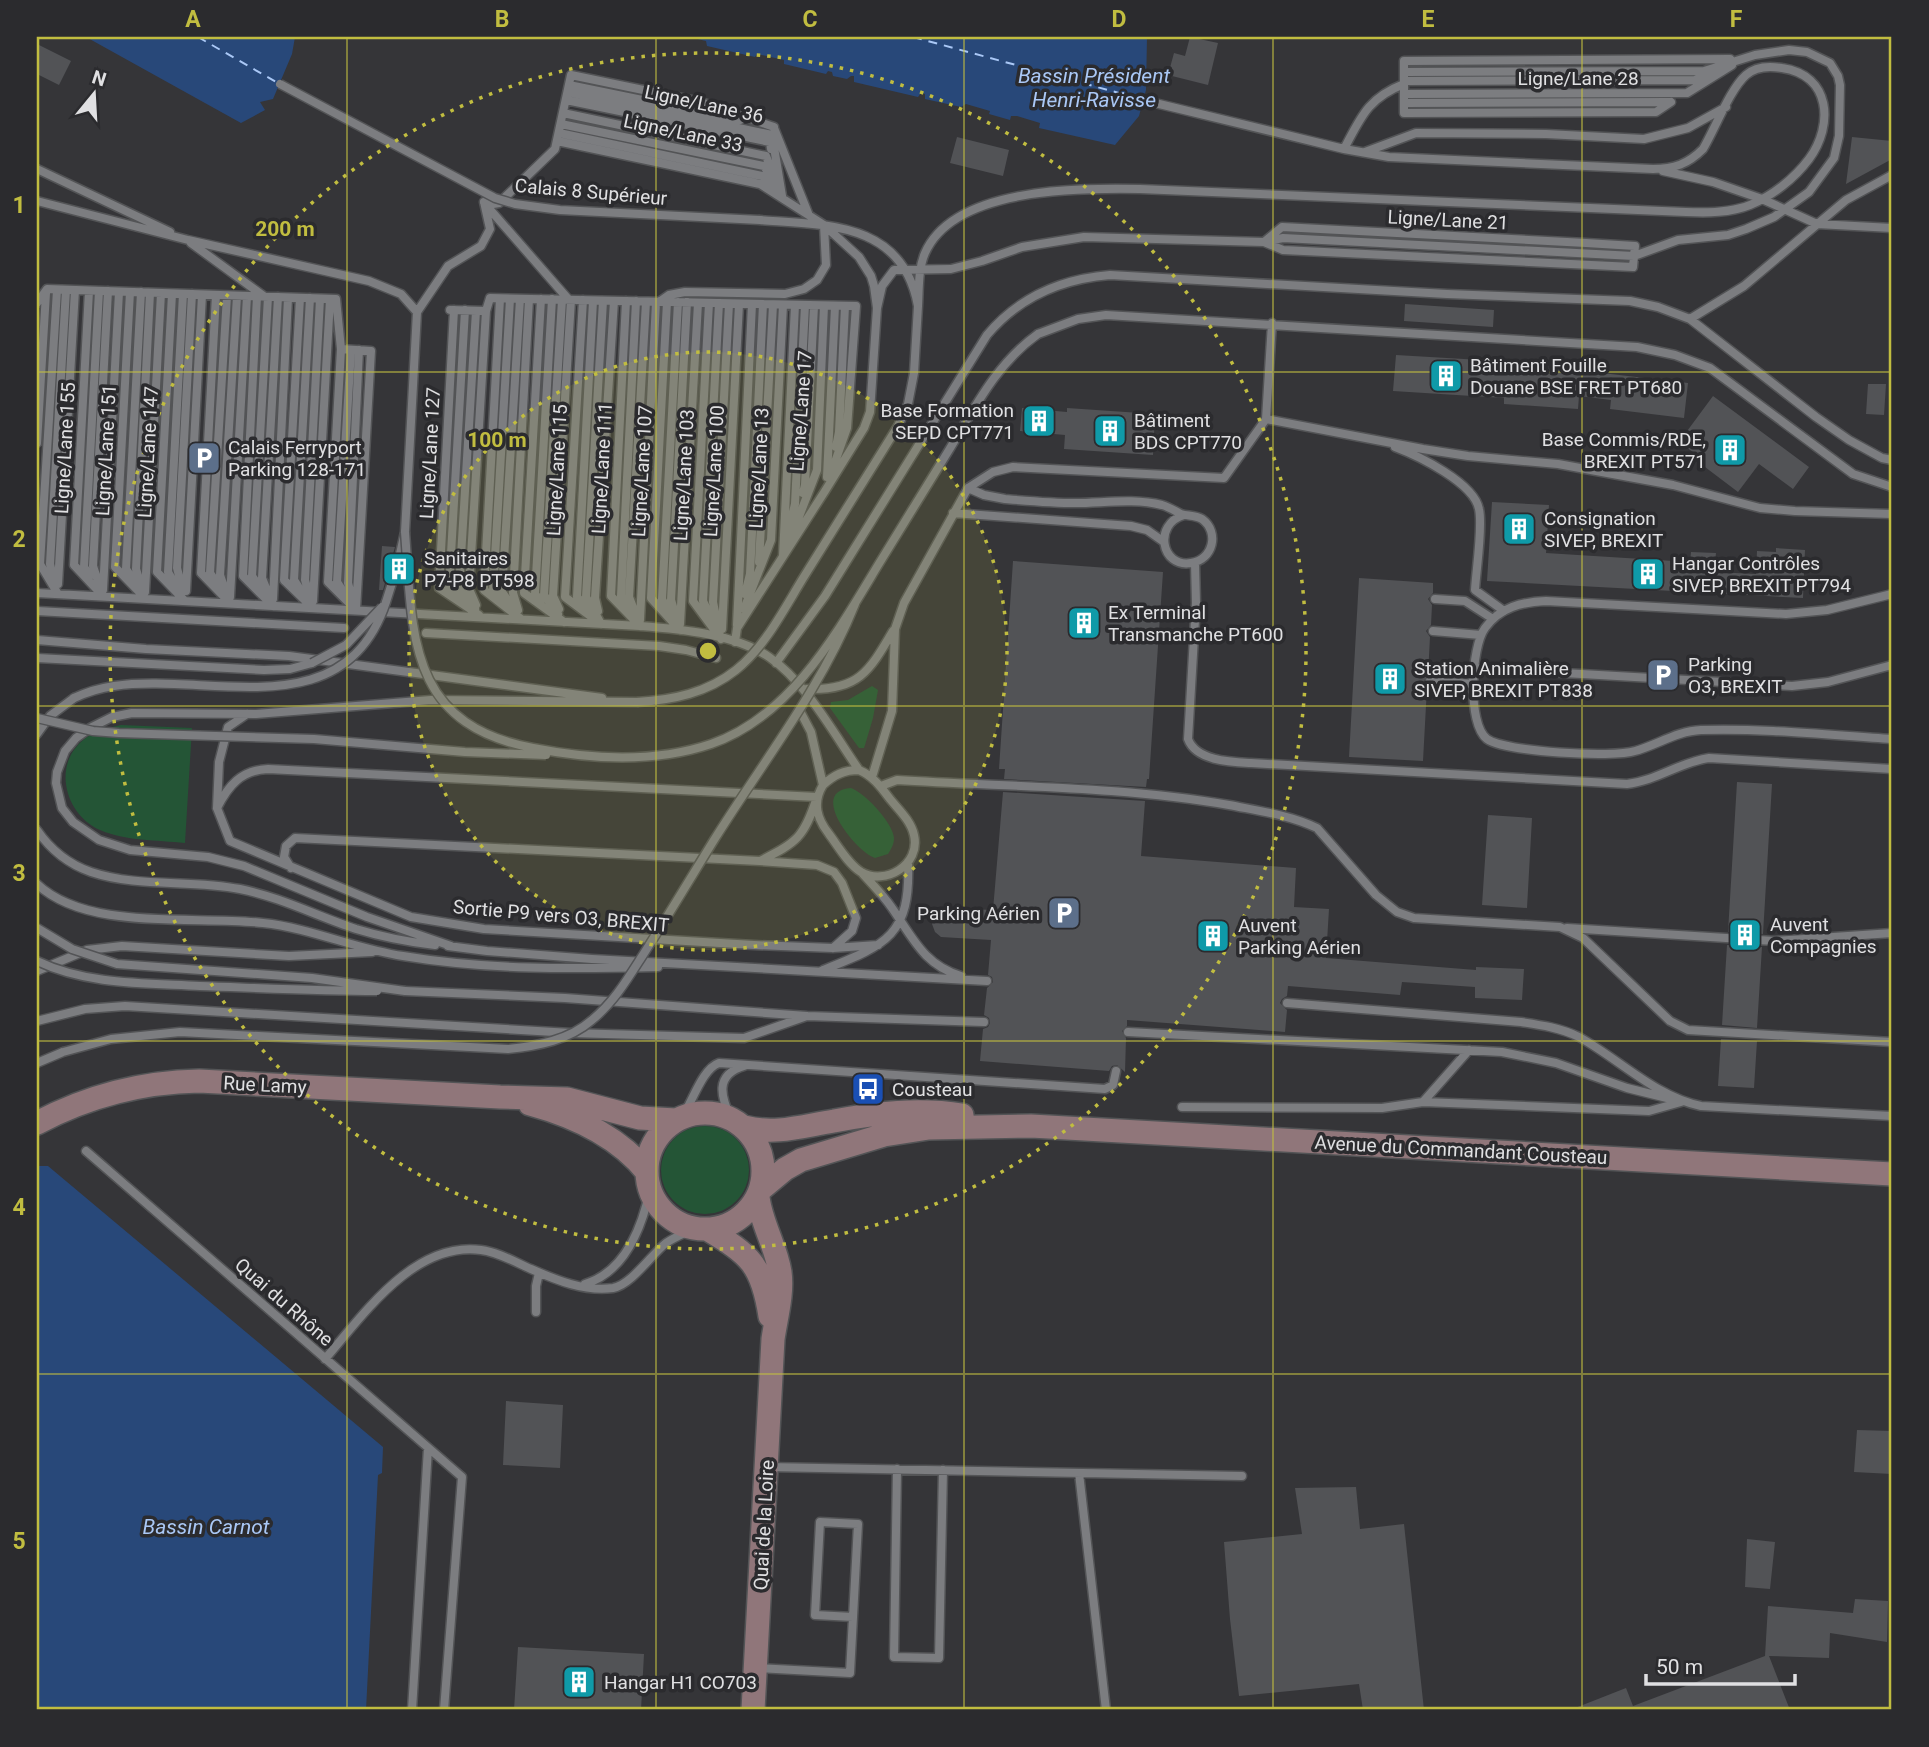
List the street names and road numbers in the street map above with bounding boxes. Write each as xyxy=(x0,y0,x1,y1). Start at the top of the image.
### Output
street label: Ligne/Lane 28 xyxy=(1517,67,1639,90)
street label: Ligne/Lane 36 xyxy=(642,80,766,128)
street label: Ligne/Lane 33 xyxy=(621,109,745,157)
street label: Calais 8 Supérieur xyxy=(514,174,669,210)
street label: Ligne/Lane 21 xyxy=(1387,205,1509,235)
street label: Ligne/Lane 17 xyxy=(785,350,817,472)
street label: Ligne/Lane 155 xyxy=(50,382,80,514)
street label: Ligne/Lane 151 xyxy=(91,384,121,516)
street label: Ligne/Lane 147 xyxy=(133,386,163,518)
street label: Ligne/Lane 127 xyxy=(415,387,445,519)
street label: Ligne/Lane 111 xyxy=(587,402,617,534)
street label: Ligne/Lane 115 xyxy=(542,404,572,536)
street label: Ligne/Lane 107 xyxy=(627,405,657,537)
street label: Ligne/Lane 100 xyxy=(699,405,729,537)
street label: Ligne/Lane 13 xyxy=(744,407,774,529)
street label: Ligne/Lane 103 xyxy=(669,409,699,541)
street label: Sortie P9 vers O3, BREXIT xyxy=(452,895,670,937)
street label: Rue Lamy xyxy=(223,1071,307,1099)
street label: Avenue du Commandant Cousteau xyxy=(1314,1131,1608,1169)
street label: Quai du Rhône xyxy=(230,1253,338,1351)
street label: Quai de la Loire xyxy=(749,1459,779,1591)

